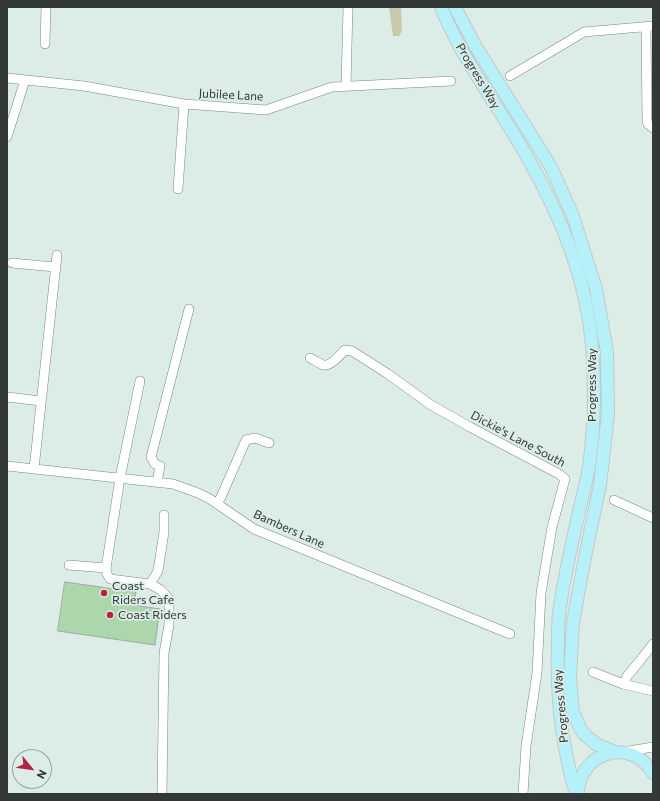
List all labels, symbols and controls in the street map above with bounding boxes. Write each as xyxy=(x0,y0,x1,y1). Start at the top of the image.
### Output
street label: Progress Way xyxy=(453,41,503,111)
street label: Jubilee Lane xyxy=(198,86,264,104)
street label: Progress Way xyxy=(585,348,599,422)
street label: Dickie's Lane South xyxy=(468,408,568,470)
street label: Bambers Lane xyxy=(251,507,327,551)
place label: Coast Riders Cafe xyxy=(112,579,174,607)
marker: Coast Riders Cafe xyxy=(99,588,109,598)
place label: Coast Riders xyxy=(118,608,187,622)
marker: Coast Riders xyxy=(105,610,115,620)
street label: Progress Way xyxy=(551,669,571,743)
north arrow xyxy=(12,749,52,789)
text: N xyxy=(34,768,50,781)

